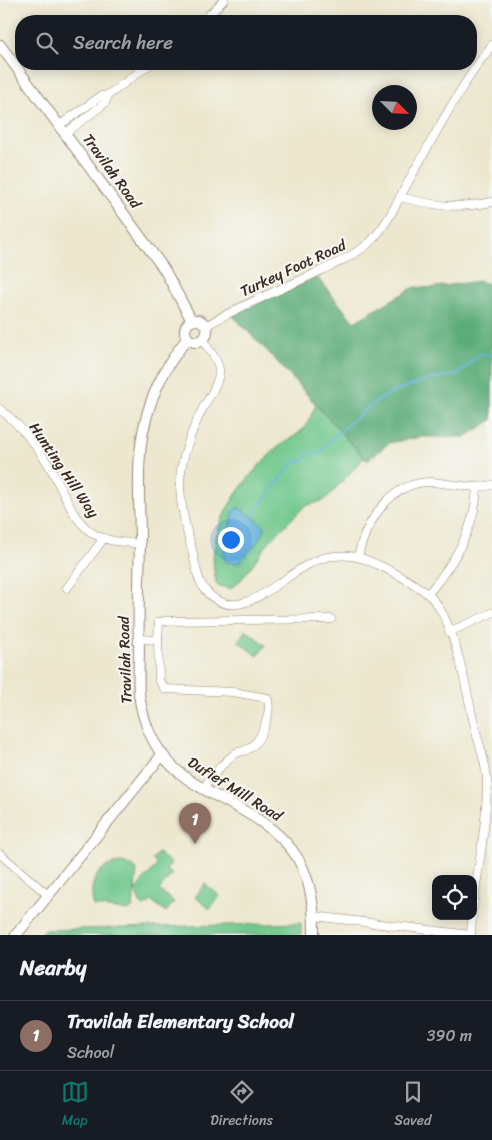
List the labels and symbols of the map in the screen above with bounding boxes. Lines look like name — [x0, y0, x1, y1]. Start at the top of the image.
north arrow — [372, 85, 417, 130]
street label: Travilah Road — [76, 128, 149, 215]
street label: Turkey Foot Road — [236, 232, 351, 304]
street label: Hunting Hill Way — [22, 417, 106, 524]
your location — [218, 527, 244, 553]
street label: Travilah Road — [110, 615, 140, 704]
street label: Dufief Mill Road — [182, 749, 289, 829]
pin: 1 — [179, 803, 211, 844]

